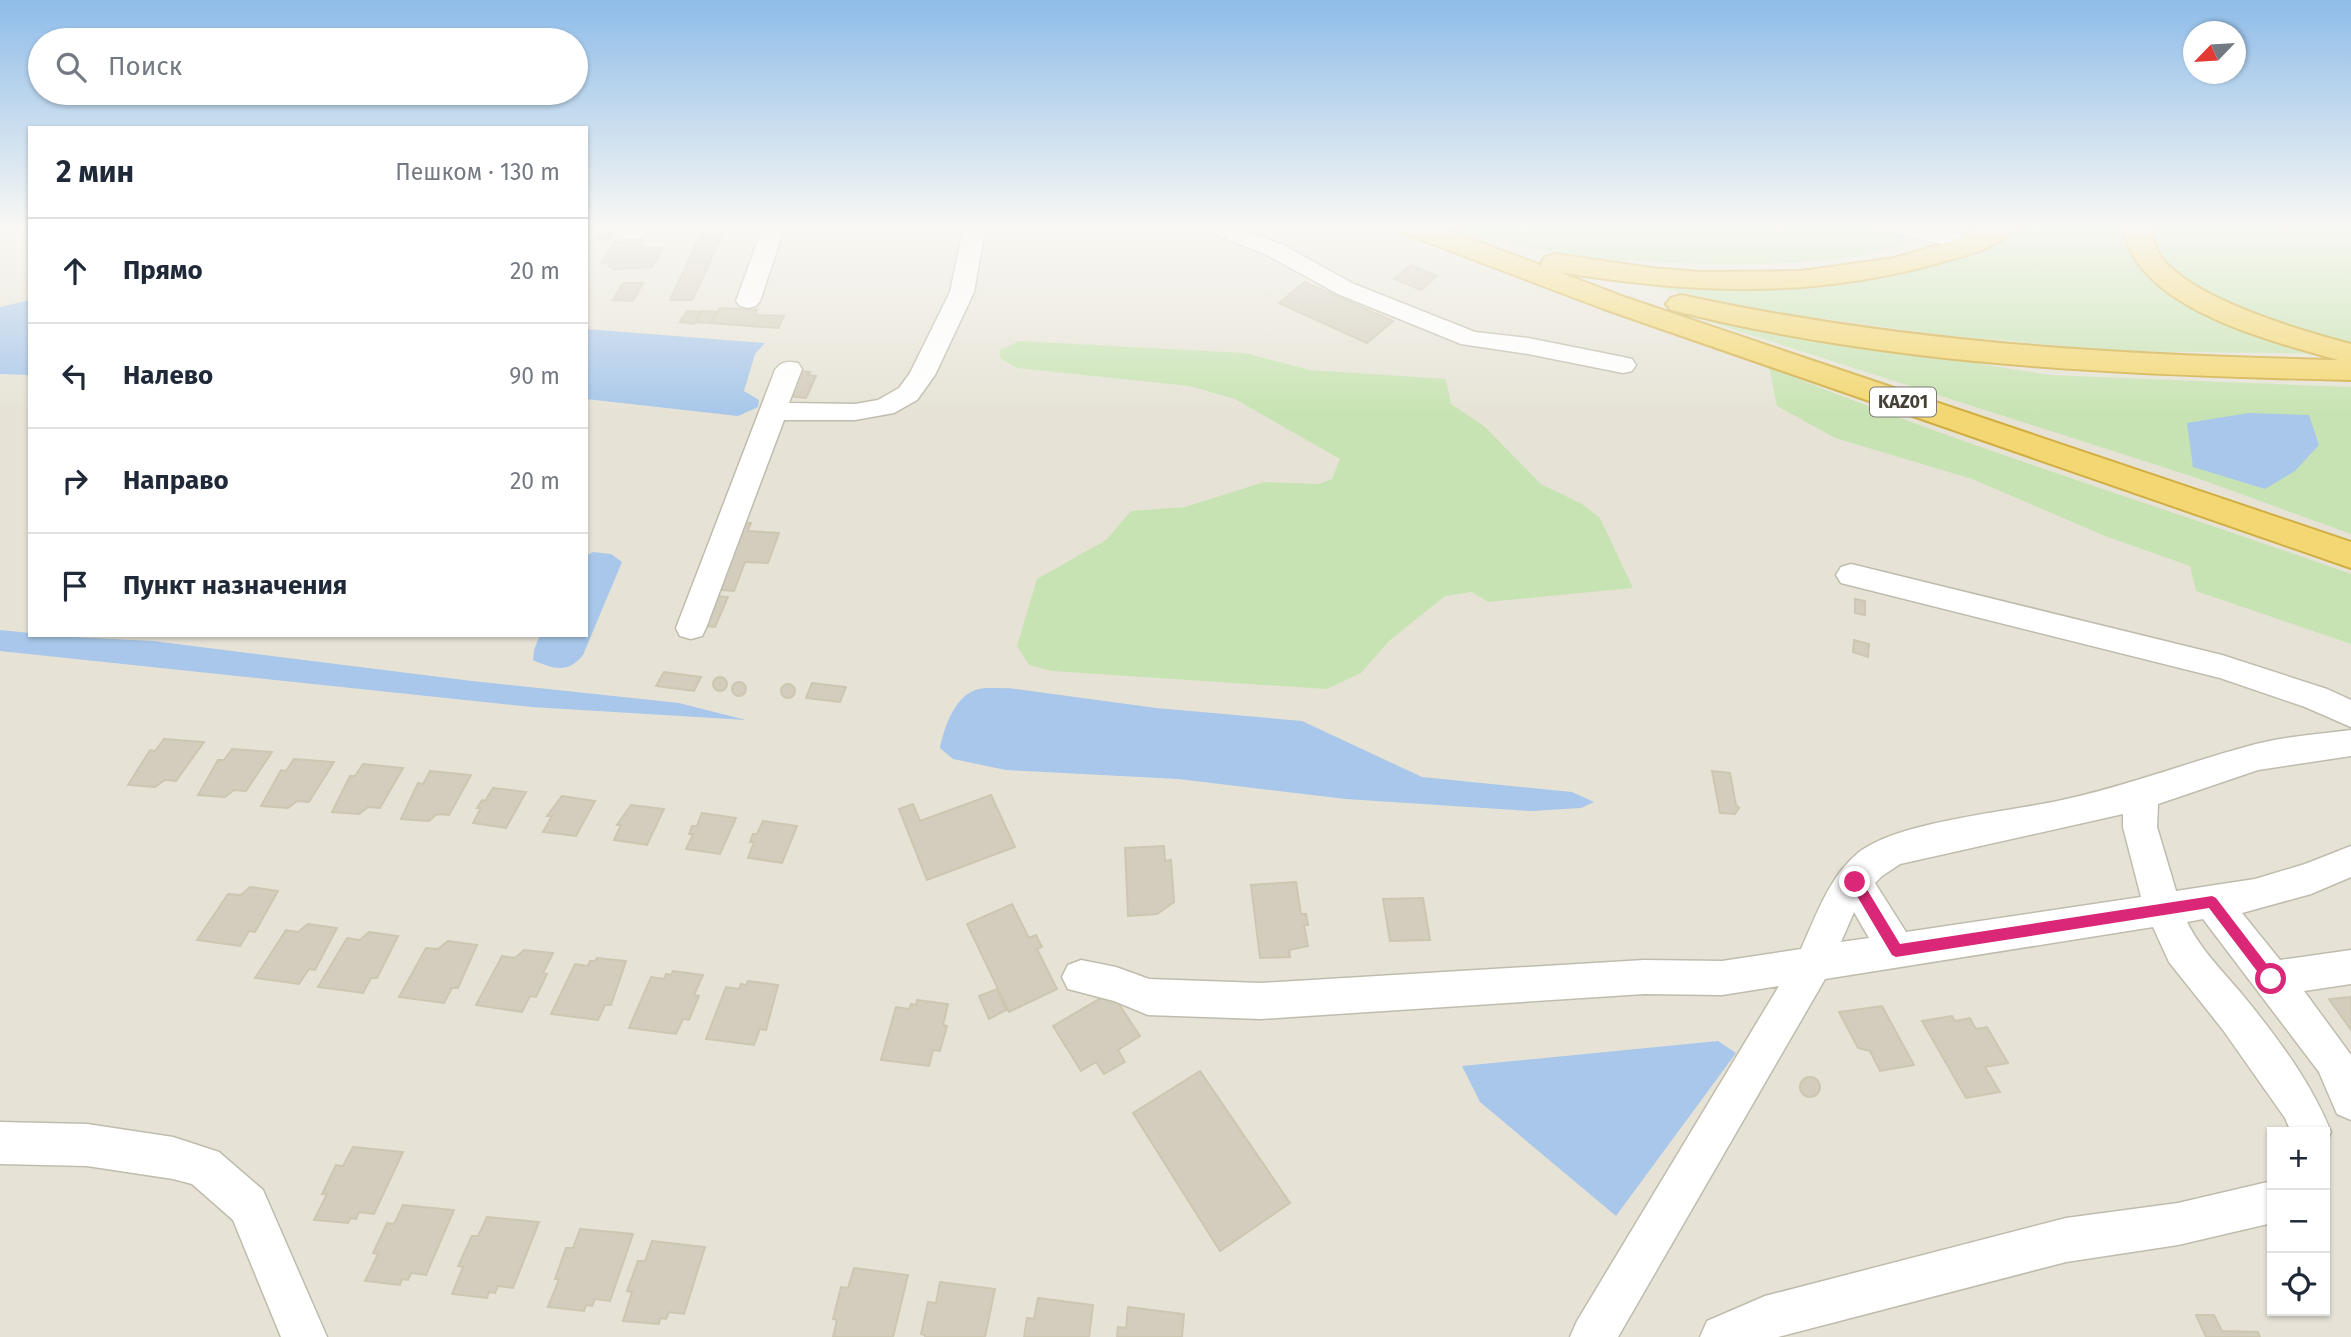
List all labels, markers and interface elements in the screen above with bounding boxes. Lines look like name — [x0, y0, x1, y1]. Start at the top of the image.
north arrow — [2183, 21, 2246, 84]
search box — [28, 28, 588, 105]
icon: search — [52, 48, 90, 86]
text: Поиск — [108, 51, 182, 82]
text: 2 мин — [56, 154, 134, 190]
text: Пешком · 130 m — [395, 158, 560, 186]
icon: ahead — [56, 252, 94, 290]
text: Прямо — [123, 255, 203, 286]
text: 20 m — [510, 257, 560, 285]
icon: left — [56, 357, 94, 395]
text: Налево — [123, 360, 213, 391]
text: 90 m — [509, 362, 560, 390]
road number: KАZ01 — [1870, 388, 1936, 416]
icon: right — [56, 462, 94, 500]
text: Направо — [123, 465, 229, 496]
text: 20 m — [510, 467, 560, 495]
icon: arrive — [56, 567, 94, 605]
text: Пункт назначения — [123, 570, 347, 601]
route end — [1839, 866, 1870, 897]
route start — [2255, 963, 2286, 994]
map controls — [2267, 1127, 2330, 1316]
button: + — [2267, 1127, 2330, 1190]
button: − — [2267, 1190, 2330, 1253]
button: locate — [2267, 1253, 2330, 1316]

